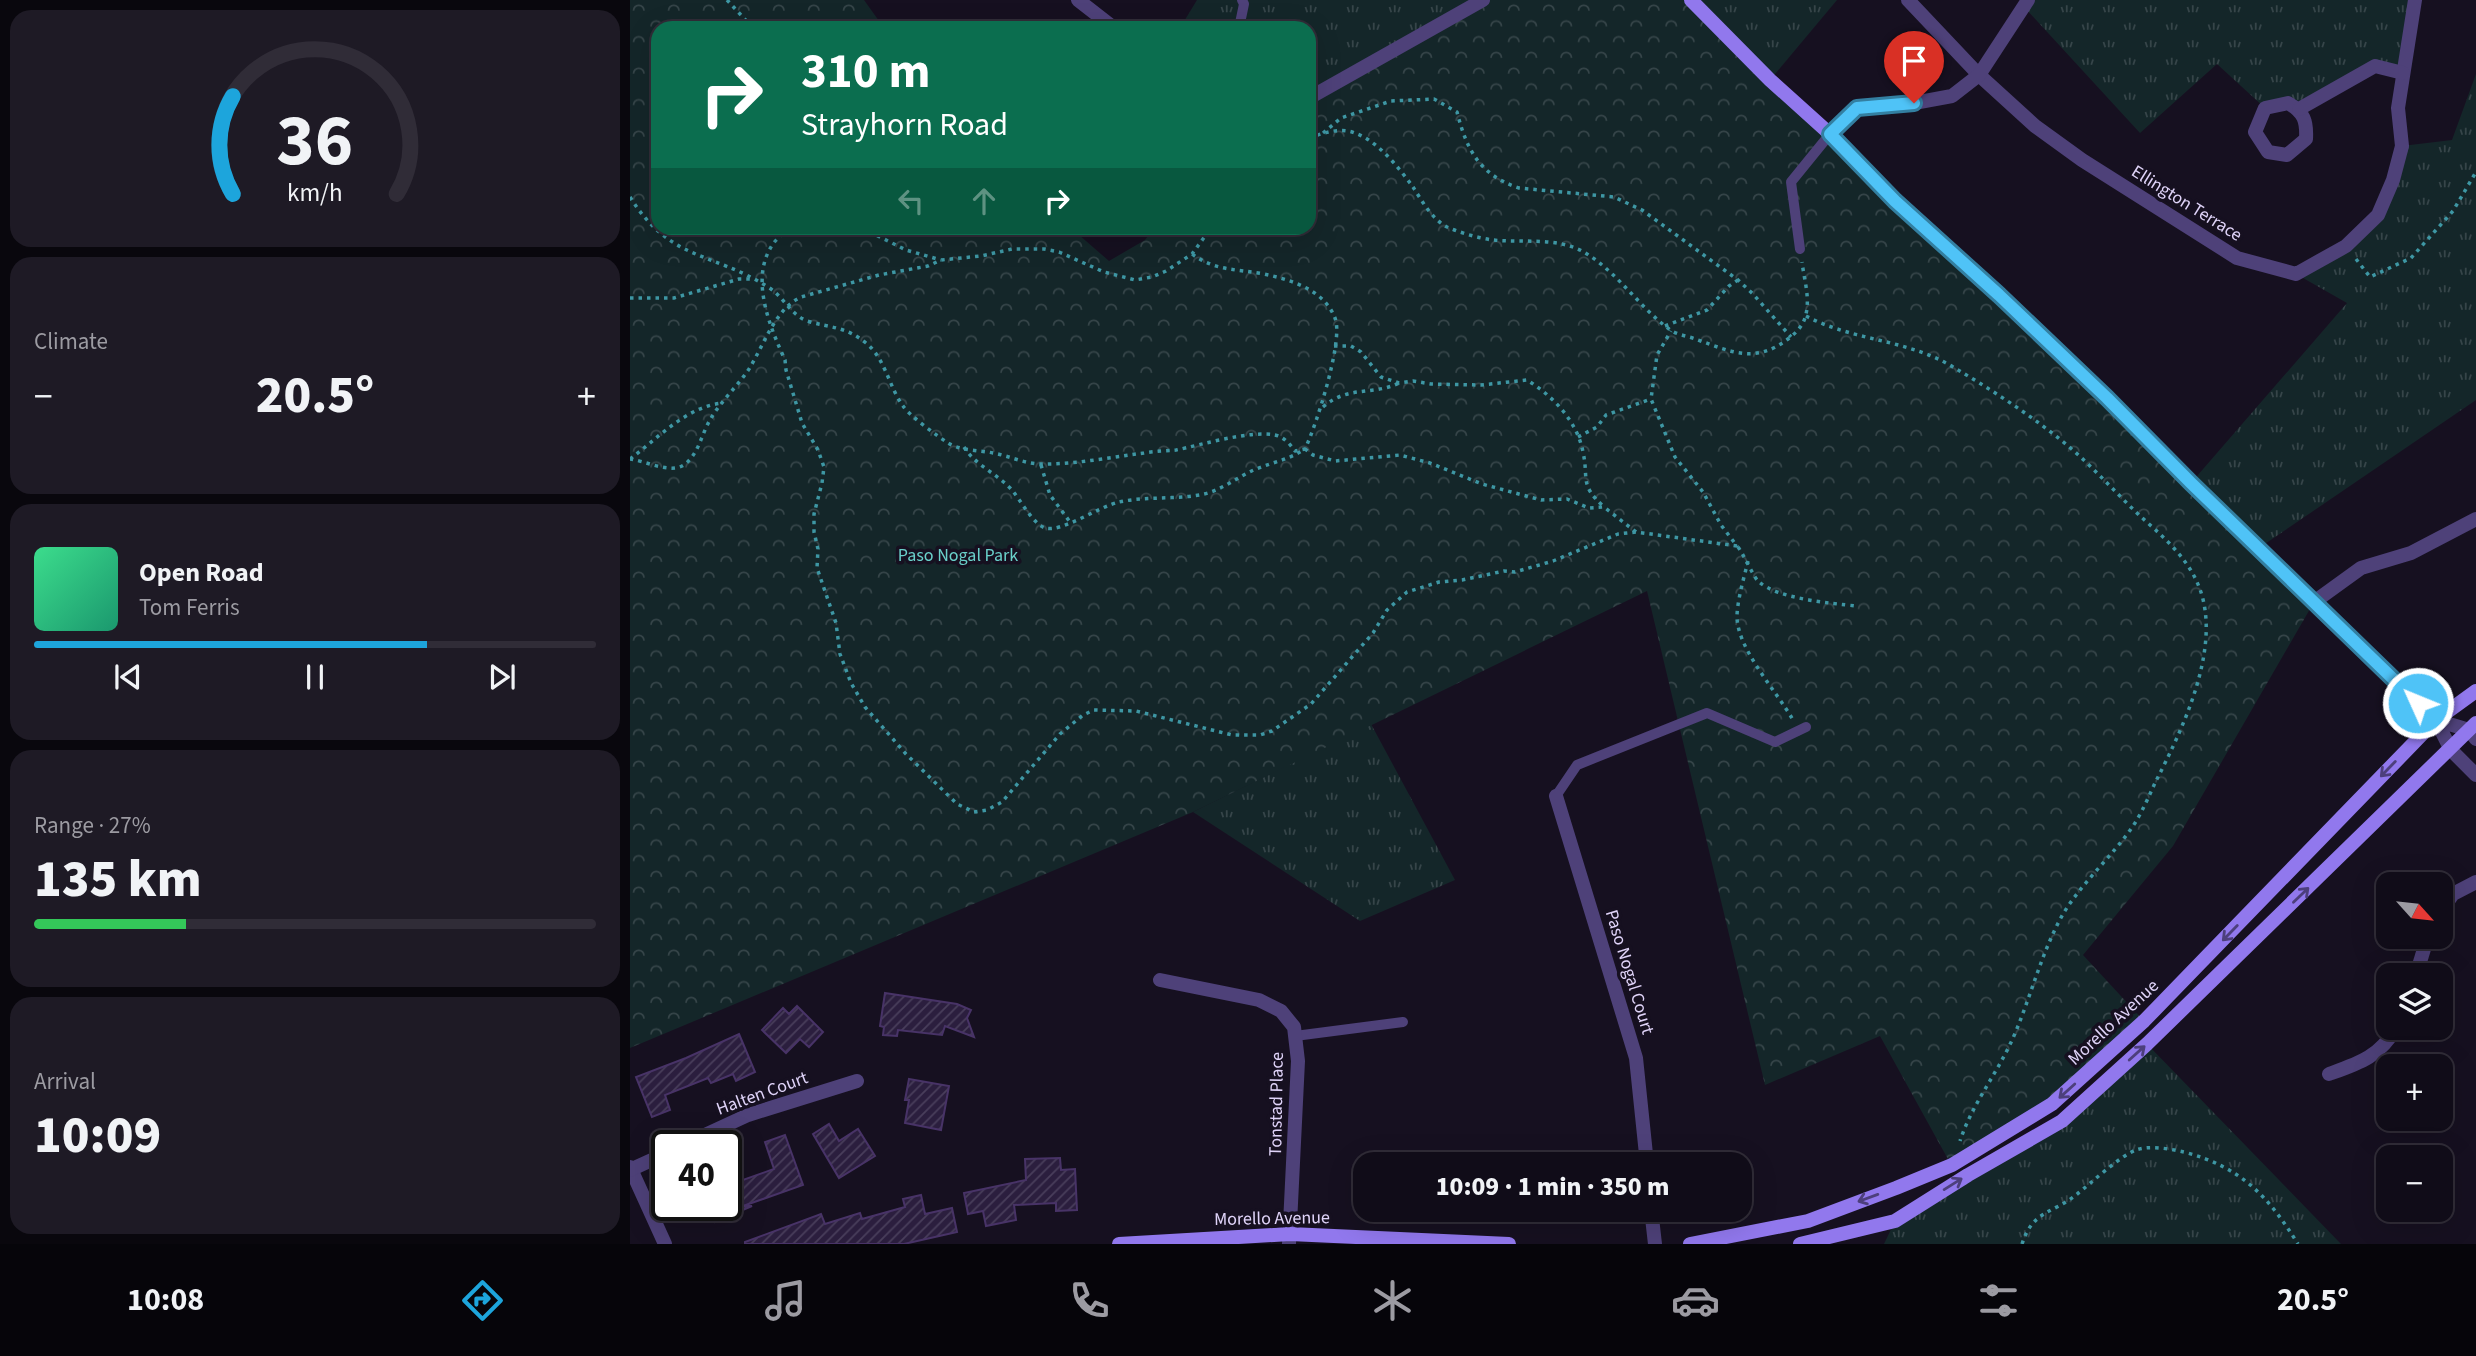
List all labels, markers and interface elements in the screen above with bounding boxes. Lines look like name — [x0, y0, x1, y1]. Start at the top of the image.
pin — [1884, 31, 1944, 103]
text: 310 m — [801, 37, 930, 107]
icon: arrive — [1895, 42, 1933, 80]
icon: right — [686, 49, 777, 140]
text: 36 — [277, 90, 353, 194]
text: Strayhorn Road — [801, 102, 1008, 148]
street label: Ellington Terrace — [2127, 159, 2247, 248]
text: km/h — [287, 175, 343, 211]
icon: left — [892, 182, 930, 220]
icon: ahead — [965, 182, 1003, 220]
icon: right — [1038, 182, 1076, 220]
text: Climate — [34, 325, 108, 358]
text: 20.5° — [256, 359, 374, 433]
text: − — [34, 370, 53, 424]
text: + — [577, 370, 596, 424]
park label: Paso Nogal Park — [898, 543, 1018, 568]
text: Open Road — [139, 554, 264, 591]
text: Tom Ferris — [139, 591, 240, 624]
icon: previous — [109, 658, 147, 696]
icon: pause — [296, 658, 334, 696]
icon: next — [483, 658, 521, 696]
position arrow — [2381, 666, 2455, 740]
one-way arrow — [2380, 761, 2397, 778]
text: Range · 27% — [34, 809, 151, 842]
text: 135 km — [34, 843, 202, 917]
north arrow — [2376, 872, 2454, 948]
map controls — [2376, 872, 2453, 1222]
one-way arrow — [2292, 887, 2309, 904]
street label: Paso Nogal Court — [1599, 907, 1660, 1037]
one-way arrow — [2221, 924, 2238, 941]
button: layers — [2376, 963, 2453, 1040]
street label: Morello Avenue — [2062, 974, 2164, 1071]
one-way arrow — [2128, 1045, 2146, 1061]
street label: Tonstad Place — [1263, 1052, 1290, 1156]
button: + — [2376, 1054, 2453, 1131]
text: Arrival — [34, 1065, 96, 1098]
street label: Halten Court — [713, 1065, 811, 1122]
one-way arrow — [2058, 1083, 2076, 1099]
text: 10:09 — [34, 1099, 161, 1173]
speed limit sign: 40 — [651, 1130, 742, 1221]
button: − — [2376, 1145, 2453, 1222]
text: 10:09 · 1 min · 350 m — [1436, 1168, 1669, 1205]
one-way arrow — [1942, 1177, 1962, 1191]
one-way arrow — [1857, 1193, 1879, 1206]
street label: Morello Avenue — [1214, 1205, 1330, 1232]
icon: directions — [458, 1276, 507, 1325]
icon: music — [761, 1276, 810, 1325]
icon: phone — [1065, 1276, 1114, 1325]
icon: climate — [1368, 1276, 1417, 1325]
icon: car — [1671, 1276, 1720, 1325]
icon: filters — [1974, 1276, 2023, 1325]
text: 10:08 — [127, 1277, 204, 1323]
text: 20.5° — [2277, 1277, 2349, 1323]

